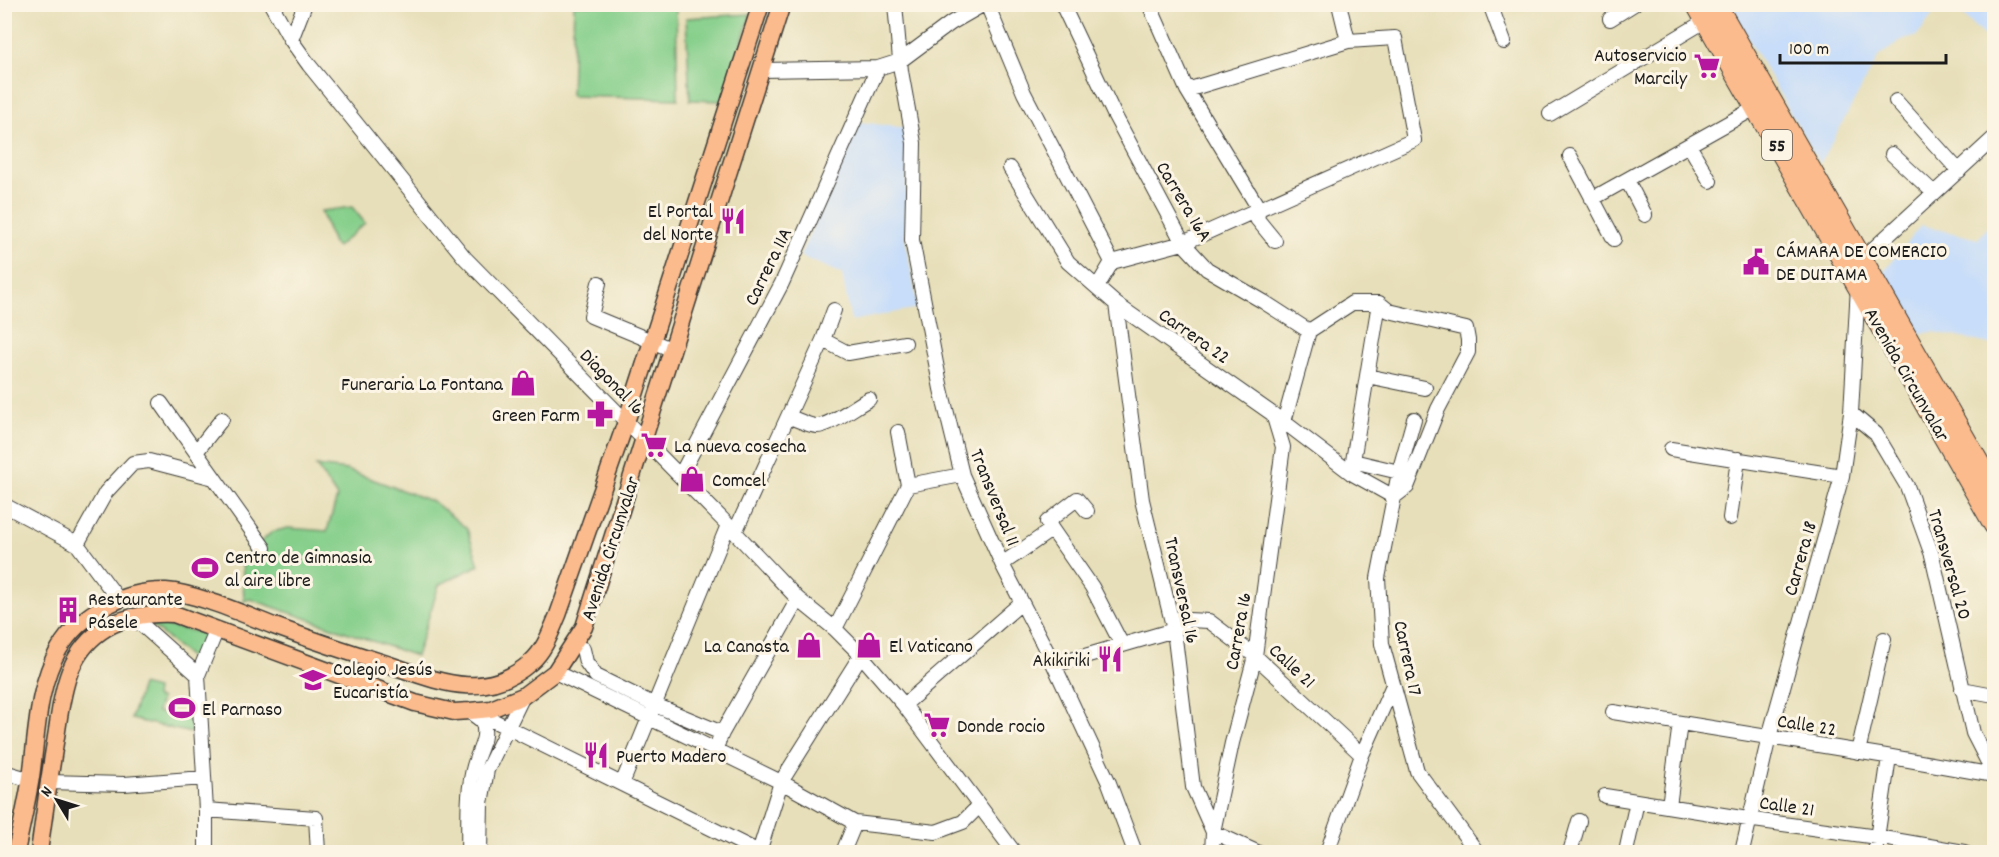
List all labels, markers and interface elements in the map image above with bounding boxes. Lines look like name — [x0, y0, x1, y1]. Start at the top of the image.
scale bar — [1780, 27, 1946, 65]
text: 100 m — [1789, 38, 1829, 63]
place label: Autoservicio Marcily — [1594, 43, 1688, 94]
supermarket icon: Autoservicio Marcily — [1692, 51, 1722, 81]
road number: 55 — [1762, 130, 1792, 160]
street label: Carrera 16A — [1147, 157, 1217, 248]
place label: El Portal del Norte — [643, 199, 713, 250]
restaurant icon: El Portal del Norte — [718, 206, 748, 236]
street label: Carrera 11A — [739, 223, 801, 311]
place label: CÁMARA DE COMERCIO DE DUITAMA — [1776, 239, 1948, 290]
public building icon: CÁMARA DE COMERCIO DE DUITAMA — [1741, 247, 1771, 277]
street label: Carrera 22 — [1152, 303, 1235, 372]
street label: Avenida Circunvalar — [1856, 303, 1955, 448]
street label: Diagonal 16 — [572, 343, 650, 423]
shop icon: Funeraria La Fontana — [508, 368, 538, 398]
place label: Funeraria La Fontana — [341, 372, 504, 400]
pharmacy icon: Green Farm — [585, 399, 615, 429]
place label: Green Farm — [492, 403, 580, 431]
supermarket icon: La nueva cosecha — [639, 430, 669, 460]
place label: La nueva cosecha — [674, 434, 806, 462]
street label: Transversal 11 — [961, 445, 1025, 551]
shop icon: Comcel — [677, 464, 707, 494]
place label: Comcel — [712, 468, 766, 496]
street label: Avenida Circunvalar — [575, 473, 649, 625]
street label: Transversal 20 — [1919, 506, 1977, 623]
street label: Carrera 18 — [1778, 518, 1826, 600]
street label: Transversal 16 — [1155, 535, 1205, 647]
place label: Centro de Gimnasia al aire libre — [225, 545, 372, 596]
sports icon: Centro de Gimnasia al aire libre — [190, 553, 220, 583]
place label: Restaurante Pásele — [88, 587, 183, 638]
street label: Carrera 16 — [1219, 590, 1261, 673]
building icon: Restaurante Pásele — [53, 595, 83, 625]
street label: Carrera 17 — [1384, 618, 1428, 699]
shop icon: La Canasta — [794, 630, 824, 660]
shop icon: El Vaticano — [854, 630, 884, 660]
place label: La Canasta — [704, 634, 790, 662]
place label: El Vaticano — [889, 634, 973, 662]
street label: Calle 21 — [1261, 638, 1321, 696]
restaurant icon: Akikiriki — [1095, 644, 1125, 674]
place label: Akikiriki — [1032, 648, 1090, 676]
place label: Colegio Jesús Eucaristía — [333, 657, 433, 708]
school or university icon: Colegio Jesús Eucaristía — [298, 665, 328, 695]
sports icon: El Parnaso — [167, 693, 197, 723]
place label: El Parnaso — [202, 697, 282, 725]
street label: Calle 22 — [1775, 708, 1838, 745]
supermarket icon: Donde rocio — [922, 710, 952, 740]
place label: Donde rocio — [957, 714, 1045, 742]
restaurant icon: Puerto Madero — [581, 740, 611, 770]
place label: Puerto Madero — [616, 744, 726, 772]
north arrow — [27, 770, 87, 830]
text: N — [36, 782, 59, 802]
street label: Calle 21 — [1757, 790, 1816, 826]

